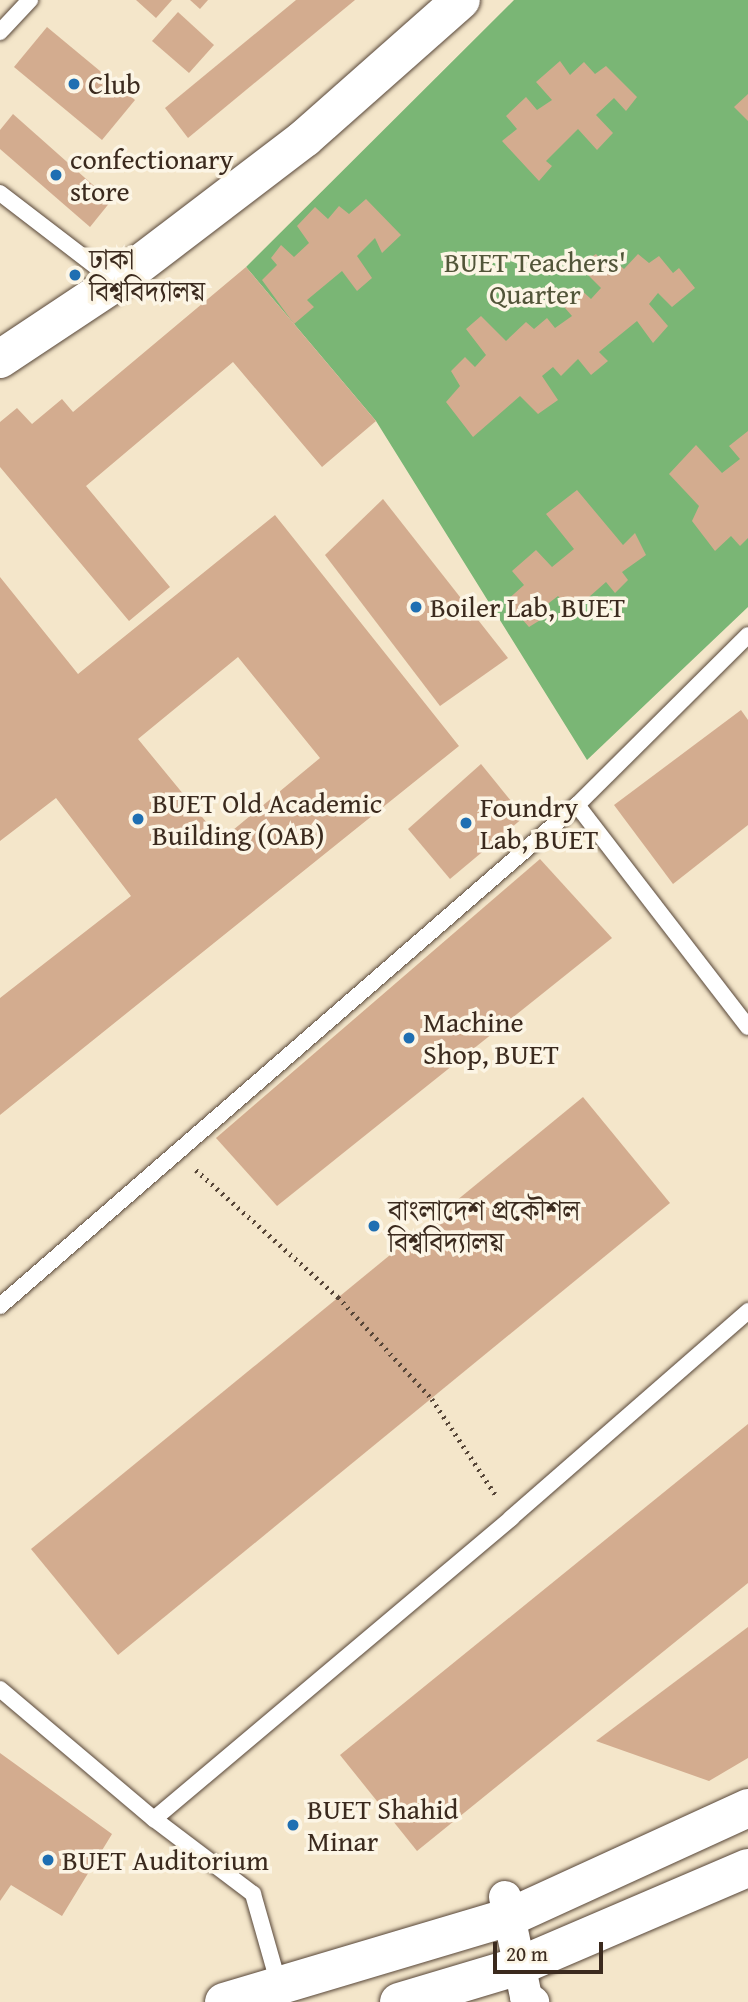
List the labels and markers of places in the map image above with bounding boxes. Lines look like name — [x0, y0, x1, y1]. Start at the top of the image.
place label: Club — [88, 67, 141, 101]
marker: Club — [66, 76, 82, 92]
place label: confectionary store — [70, 142, 233, 208]
marker: confectionary store — [48, 167, 64, 183]
place label: ঢাকা বিশ্ববিদ্যালয় — [89, 242, 205, 308]
marker: ঢাকা বিশ্ববিদ্যালয় — [67, 267, 83, 283]
place label: Boiler Lab, BUET — [430, 590, 625, 624]
marker: Boiler Lab, BUET — [408, 599, 424, 615]
place label: BUET Old Academic Building (OAB) — [152, 786, 382, 852]
place label: Foundry Lab, BUET — [480, 790, 599, 856]
marker: BUET Old Academic Building (OAB) — [130, 811, 146, 827]
marker: Foundry Lab, BUET — [458, 815, 474, 831]
place label: Machine Shop, BUET — [423, 1005, 559, 1071]
marker: Machine Shop, BUET — [401, 1030, 417, 1046]
place label: বাংলাদেশ প্রকৌশল বিশ্ববিদ্যালয় — [388, 1193, 580, 1259]
marker: বাংলাদেশ প্রকৌশল বিশ্ববিদ্যালয় — [366, 1218, 382, 1234]
place label: BUET Shahid Minar — [307, 1792, 458, 1858]
marker: BUET Shahid Minar — [285, 1817, 301, 1833]
place label: BUET Auditorium — [62, 1843, 269, 1877]
marker: BUET Auditorium — [40, 1852, 56, 1868]

